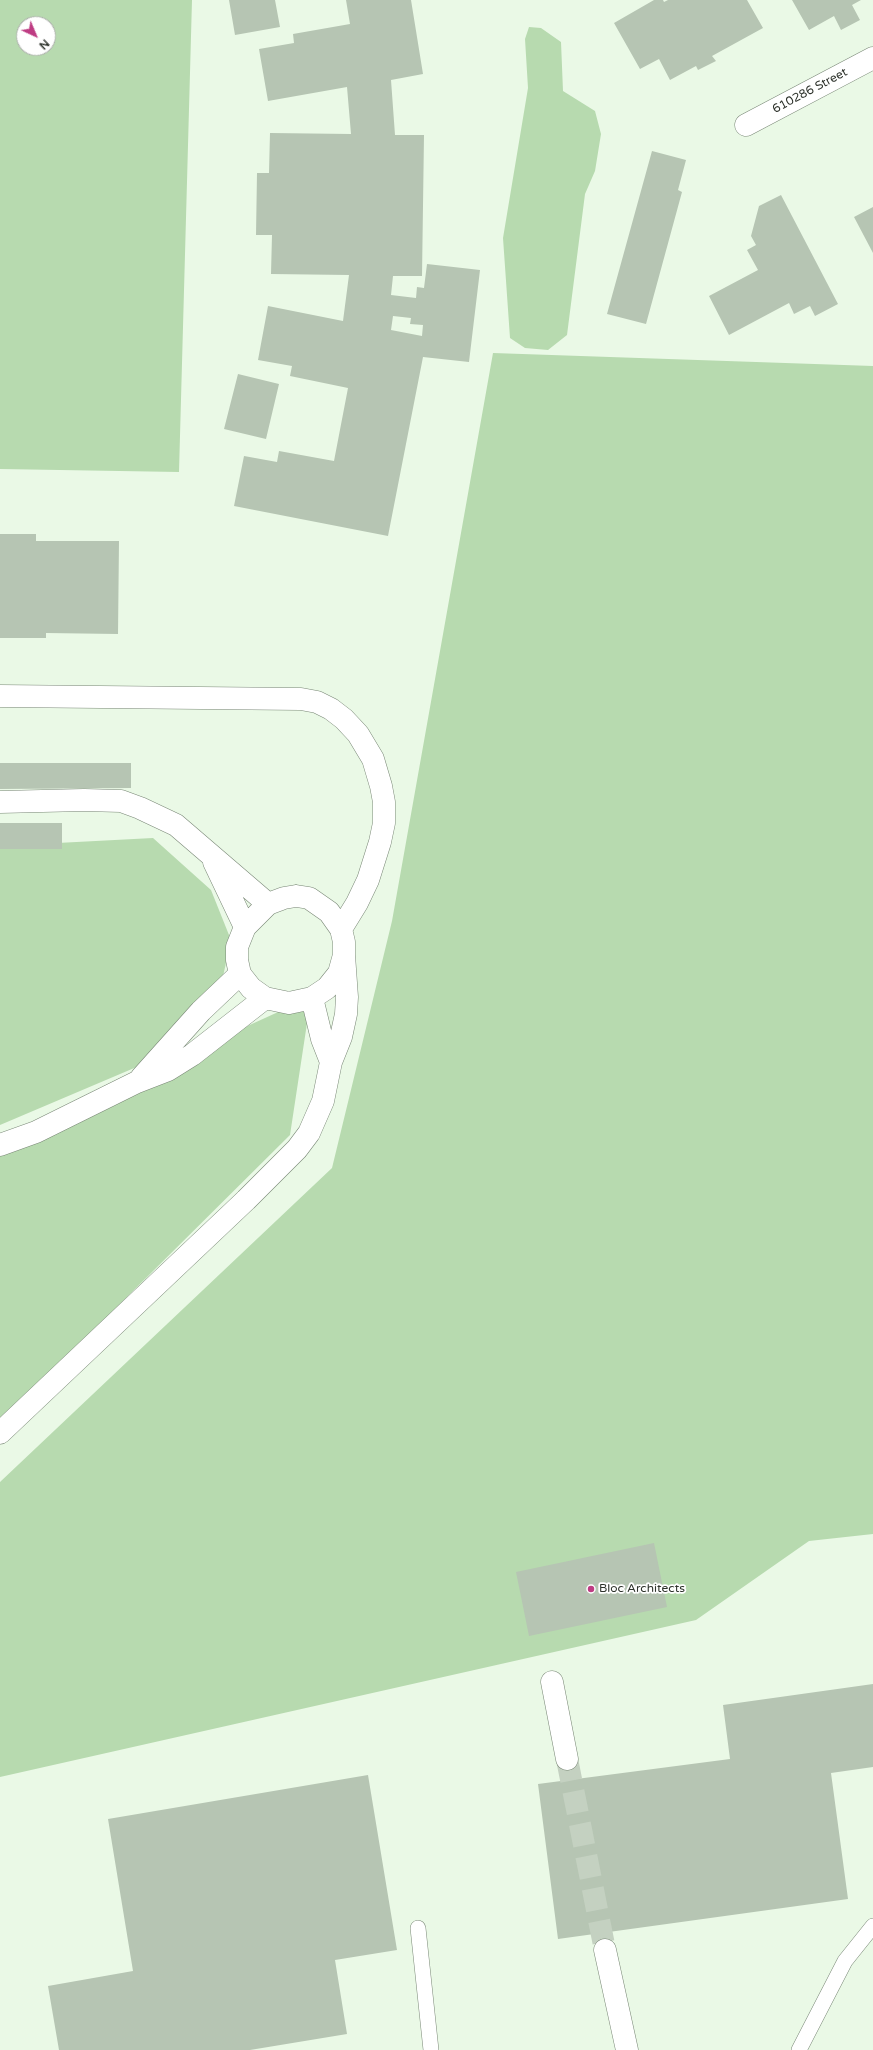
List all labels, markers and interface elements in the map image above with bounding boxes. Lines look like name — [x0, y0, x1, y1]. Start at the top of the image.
north arrow — [16, 16, 56, 56]
text: N — [36, 37, 52, 52]
street label: 610286 Street — [770, 65, 850, 117]
place label: Bloc Architects — [599, 1582, 685, 1596]
marker: Bloc Architects — [586, 1584, 596, 1594]

